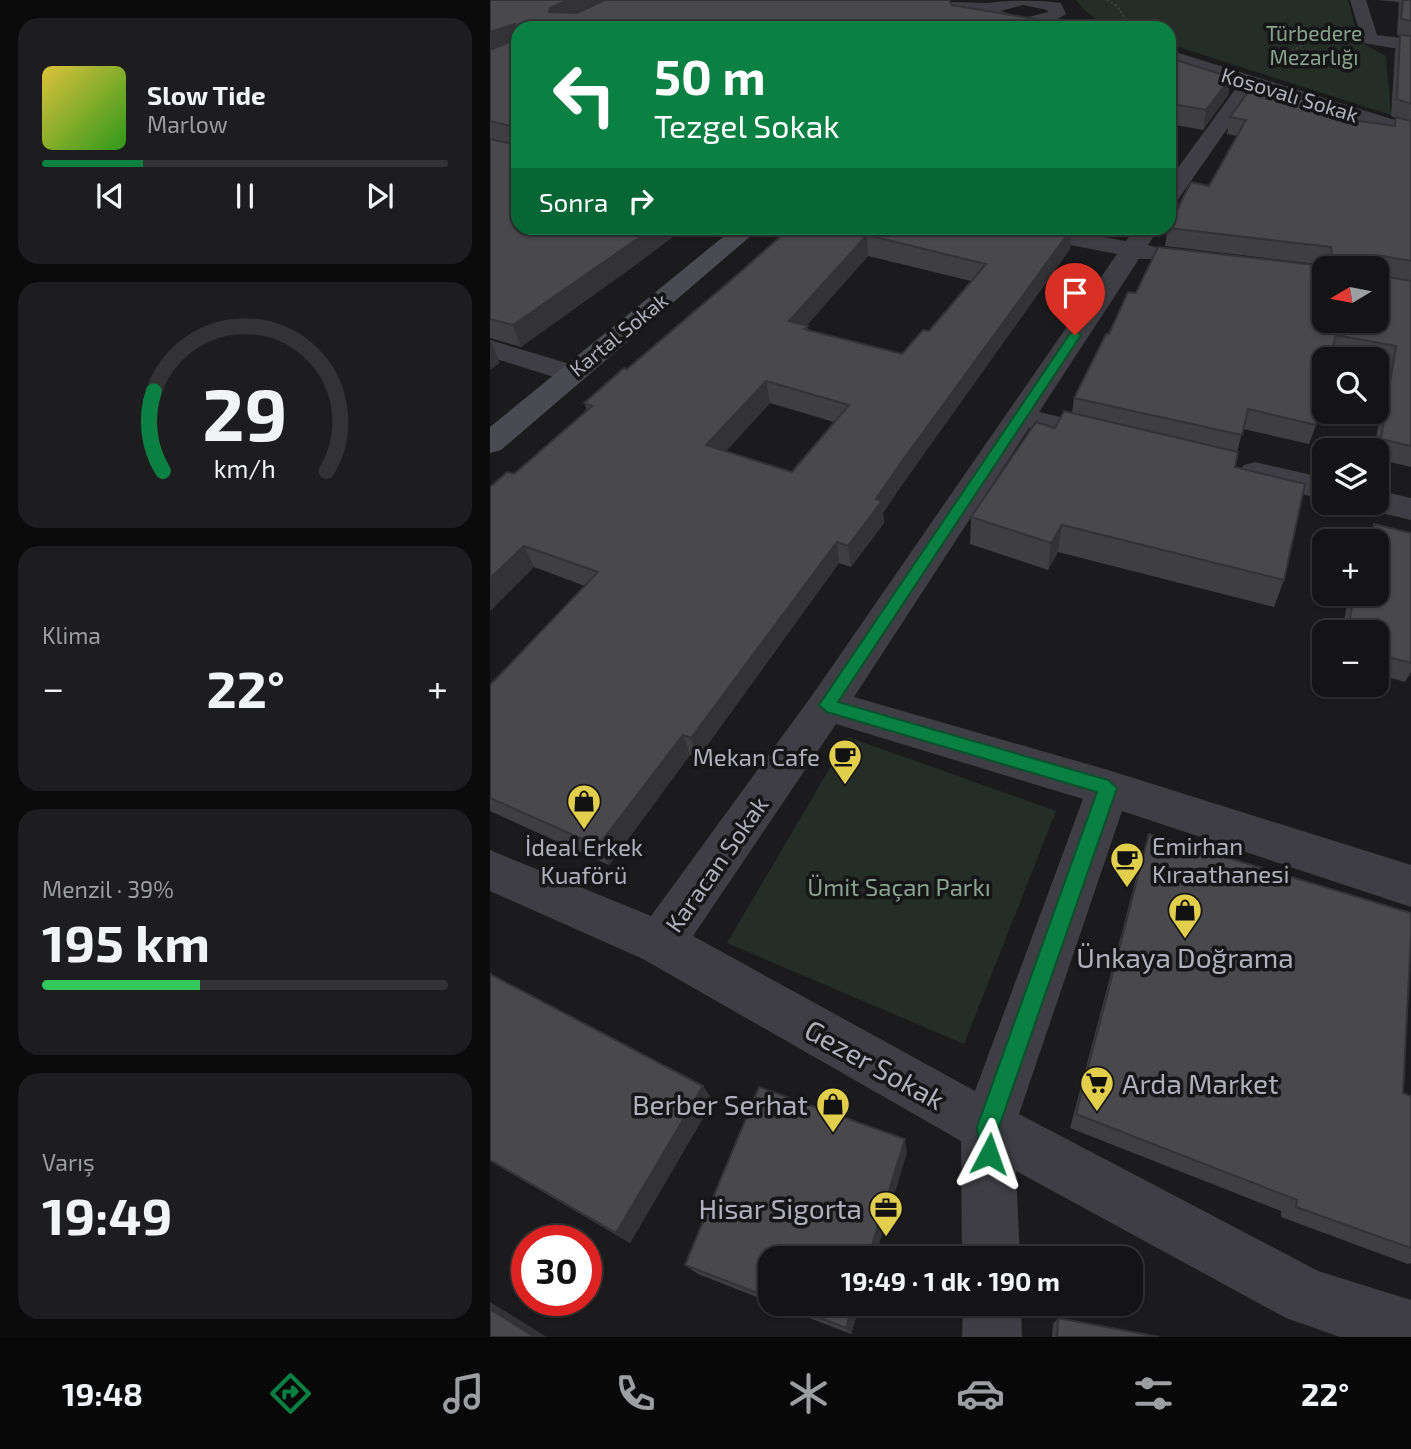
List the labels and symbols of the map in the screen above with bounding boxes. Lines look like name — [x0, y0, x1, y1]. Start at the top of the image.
park label: Türbedere Mezarlığı — [1266, 20, 1362, 69]
street label: Kosovalı Sokak — [1219, 61, 1362, 127]
north arrow — [1312, 256, 1390, 332]
pin — [1045, 263, 1105, 335]
street label: Kartal Sokak — [564, 287, 672, 381]
cafe icon: Mekan Cafe — [826, 737, 864, 786]
place label: Mekan Cafe — [693, 742, 820, 771]
shop icon: İdeal Erkek Kuaförü — [565, 782, 603, 831]
street label: Karacan Sokak — [659, 791, 773, 937]
place label: Emirhan Kıraathanesi — [1152, 831, 1289, 888]
place label: İdeal Erkek Kuaförü — [525, 832, 643, 889]
cafe icon: Emirhan Kıraathanesi — [1108, 840, 1146, 889]
park label: Ümit Saçan Parkı — [807, 872, 991, 902]
shop icon: Ünkaya Doğrama — [1166, 891, 1204, 940]
place label: Ünkaya Doğrama — [1076, 940, 1294, 974]
street label: Gezer Sokak — [799, 1012, 951, 1116]
supermarket icon: Arda Market — [1078, 1064, 1116, 1113]
place label: Arda Market — [1122, 1066, 1279, 1100]
shop icon: Berber Serhat — [814, 1085, 852, 1134]
place label: Berber Serhat — [632, 1087, 808, 1121]
position arrow — [952, 1117, 1026, 1191]
office icon: Hisar Sigorta — [867, 1189, 905, 1238]
place label: Hisar Sigorta — [698, 1191, 862, 1225]
speed limit sign: 30 — [511, 1225, 602, 1316]

